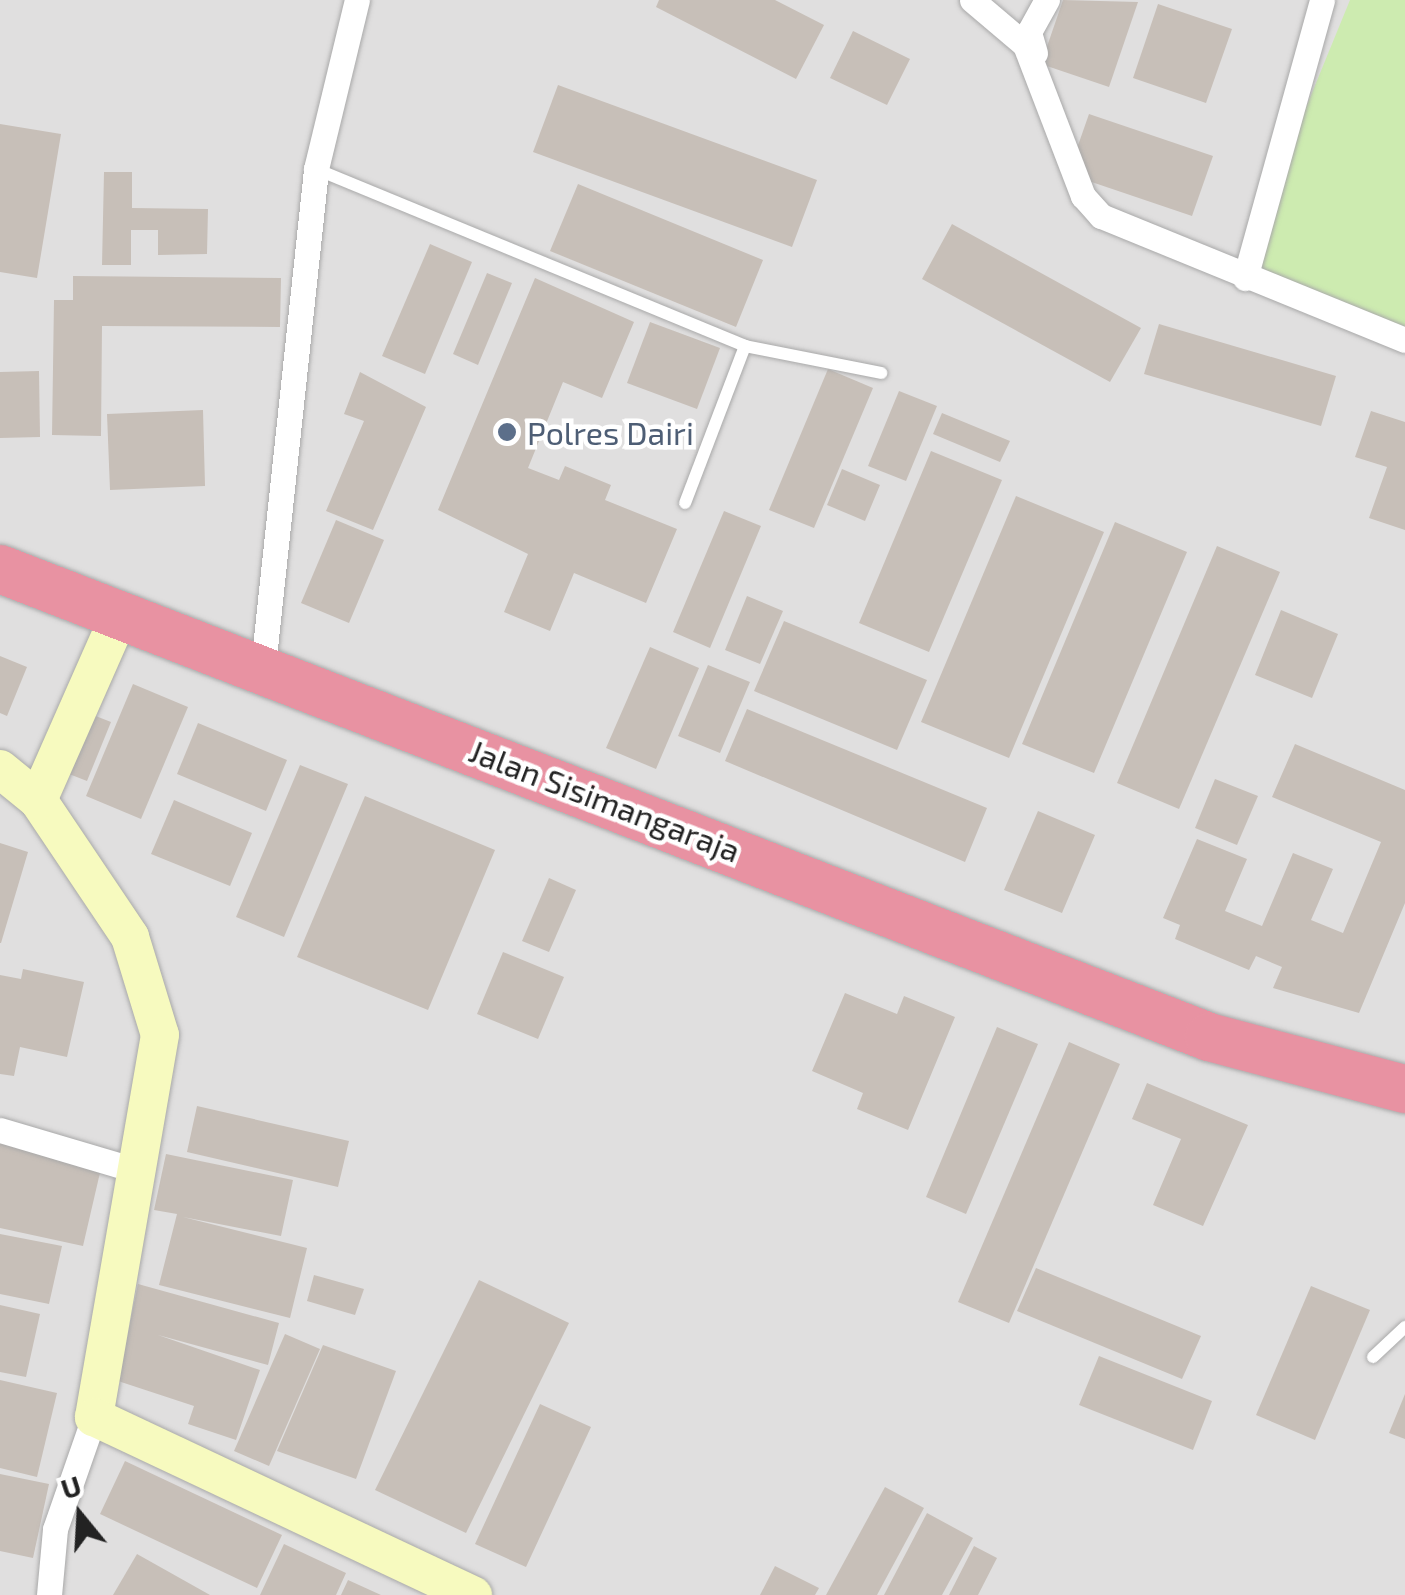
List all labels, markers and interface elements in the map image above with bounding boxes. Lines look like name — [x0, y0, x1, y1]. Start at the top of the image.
place label: Polres Dairi — [527, 413, 694, 451]
marker: Polres Dairi — [496, 421, 518, 443]
street label: Jalan Sisimangaraja — [464, 731, 746, 869]
north arrow — [30, 1465, 130, 1565]
text: U — [56, 1467, 85, 1506]

